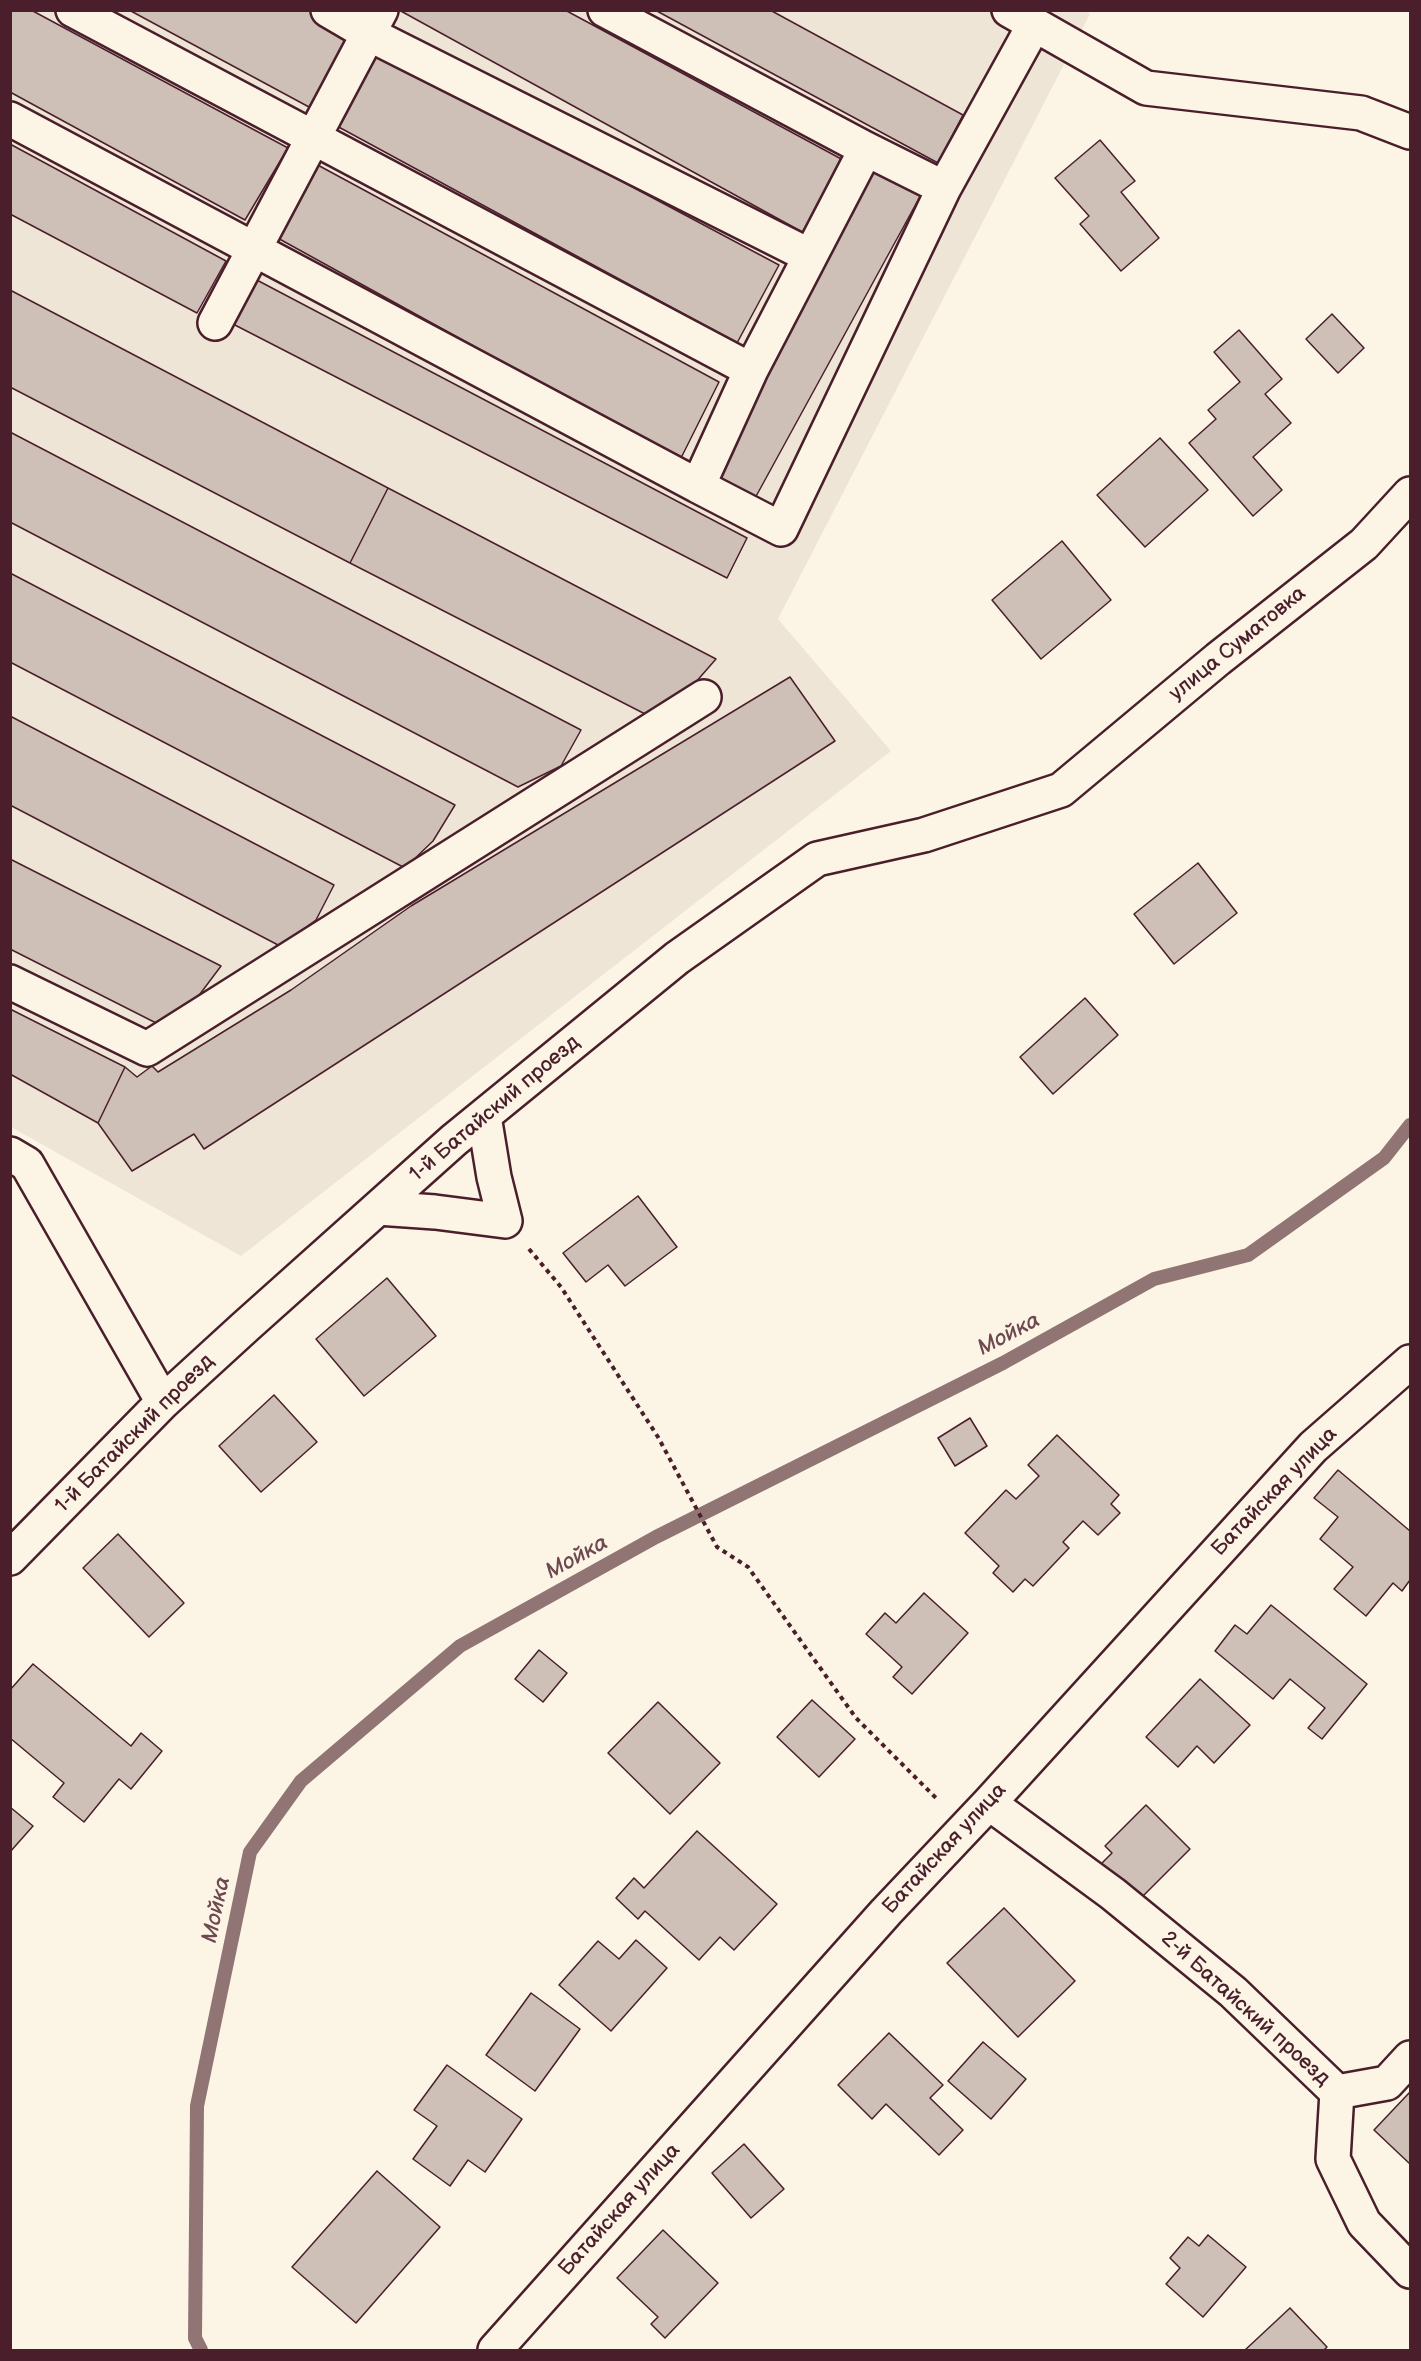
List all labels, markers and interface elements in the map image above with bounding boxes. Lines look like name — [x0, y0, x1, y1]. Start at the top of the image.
street label: улица Суматовка — [1165, 581, 1311, 707]
street label: 1-й Батайский проезд — [405, 1030, 585, 1188]
water label: Мойка — [973, 1308, 1045, 1362]
street label: 1-й Батайский проезд — [50, 1349, 220, 1519]
street label: Батайская улица — [1207, 1422, 1343, 1562]
water label: Мойка — [541, 1530, 613, 1586]
street label: Батайская улица — [878, 1778, 1012, 1920]
water label: Мойка — [197, 1874, 237, 1946]
street label: 2-й Батайский проезд — [1155, 1926, 1335, 2092]
street label: Батайская улица — [554, 2139, 686, 2281]

